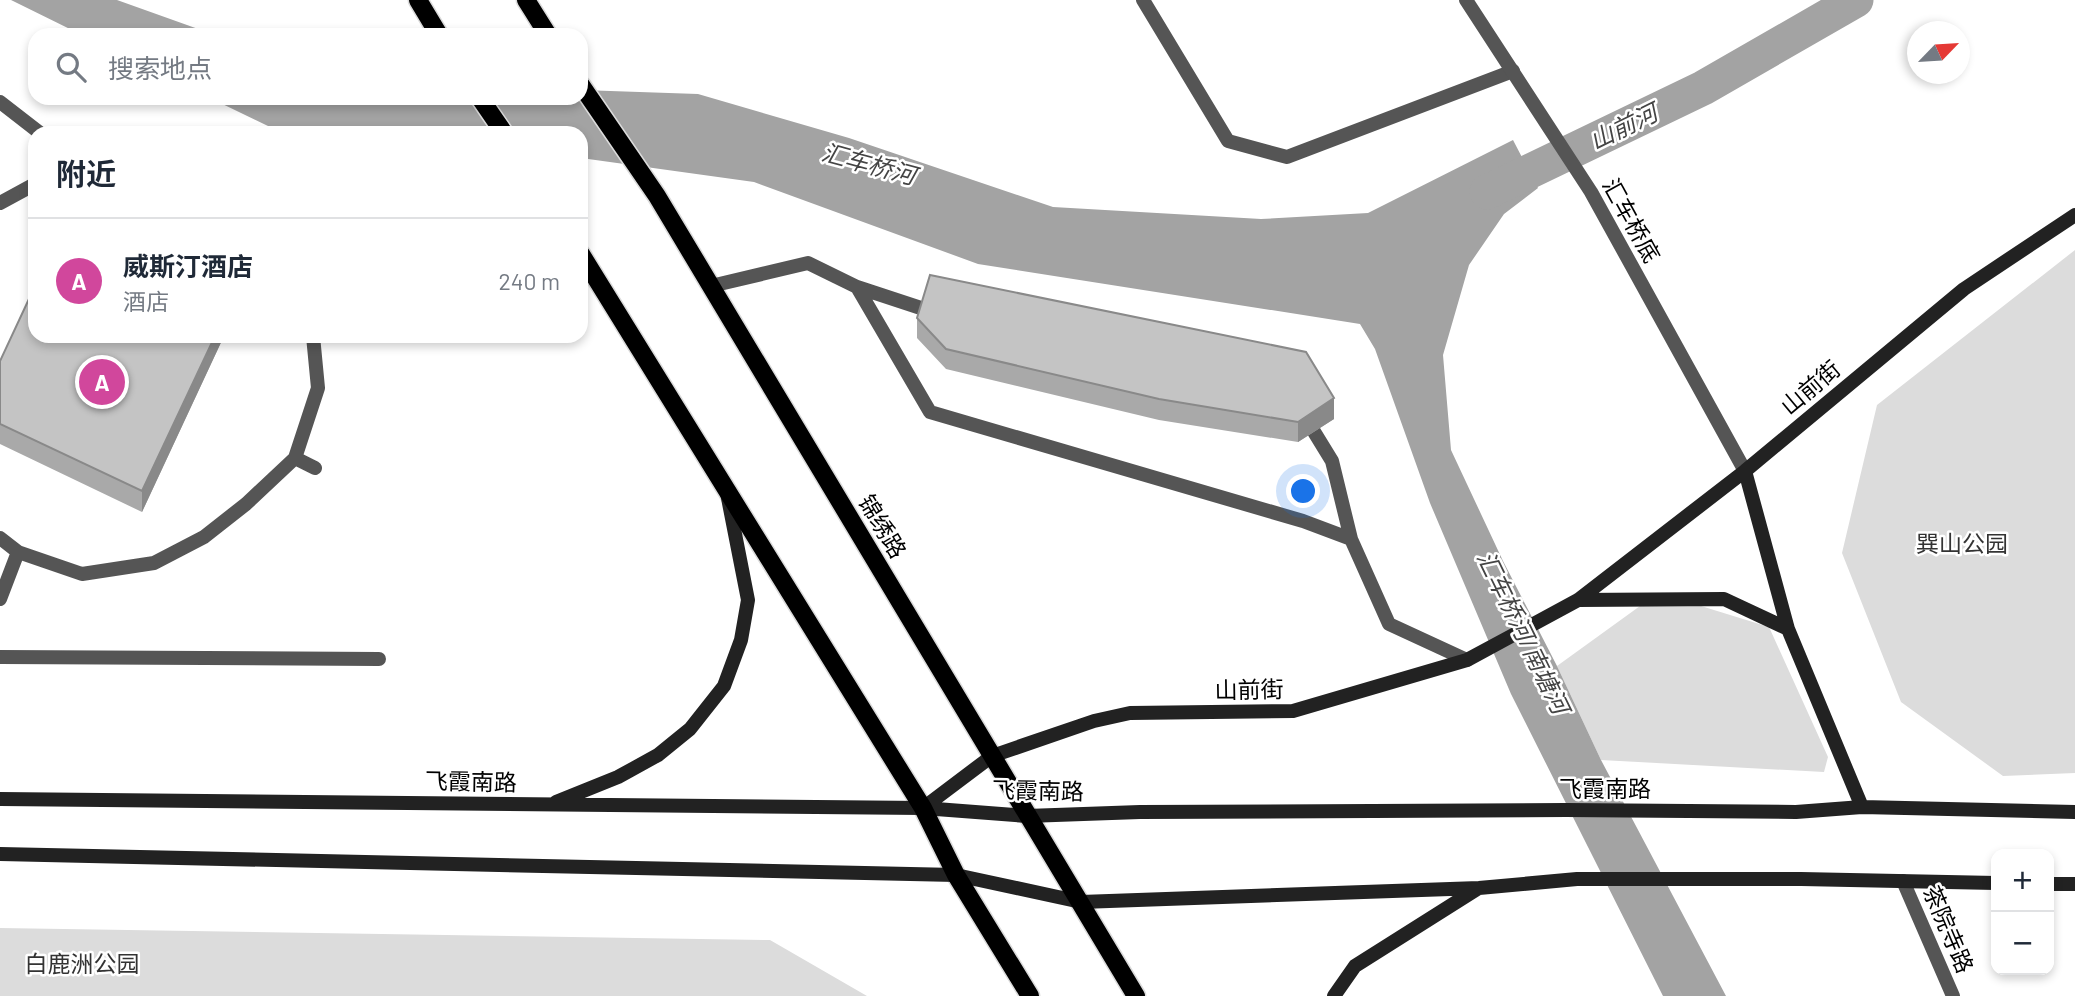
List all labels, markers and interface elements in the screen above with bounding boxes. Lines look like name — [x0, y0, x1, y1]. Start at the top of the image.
north arrow — [1907, 21, 1970, 84]
search box — [28, 28, 588, 105]
icon: search — [52, 48, 90, 86]
text: 搜索地点 — [108, 52, 212, 83]
water label: 山前河 — [1584, 95, 1665, 155]
water label: 汇车桥河 — [819, 137, 923, 190]
text: 附近 — [56, 155, 116, 191]
street label: 汇车桥底 — [1597, 173, 1667, 267]
text: 威斯汀酒店 — [123, 250, 253, 281]
text: A — [71, 267, 87, 295]
text: 240 m — [498, 267, 560, 295]
text: 酒店 — [123, 287, 169, 315]
street label: 山前街 — [1775, 354, 1845, 420]
pin: A — [79, 356, 125, 408]
your location — [1286, 474, 1320, 508]
street label: 锦绣路 — [853, 489, 913, 563]
park label: 巽山公园 — [1916, 529, 2008, 557]
water label: 汇车桥河/南塘河 — [1472, 546, 1578, 722]
street label: 山前街 — [1214, 674, 1284, 704]
street label: 飞霞南路 — [425, 766, 517, 796]
street label: 飞霞南路 — [1559, 774, 1651, 802]
street label: 飞霞南路 — [992, 775, 1084, 805]
map controls — [1991, 849, 2054, 975]
button: + — [1991, 849, 2054, 912]
street label: 茶院寺路 — [1918, 881, 1980, 977]
button: − — [1991, 912, 2054, 975]
park label: 白鹿洲公园 — [25, 949, 140, 977]

